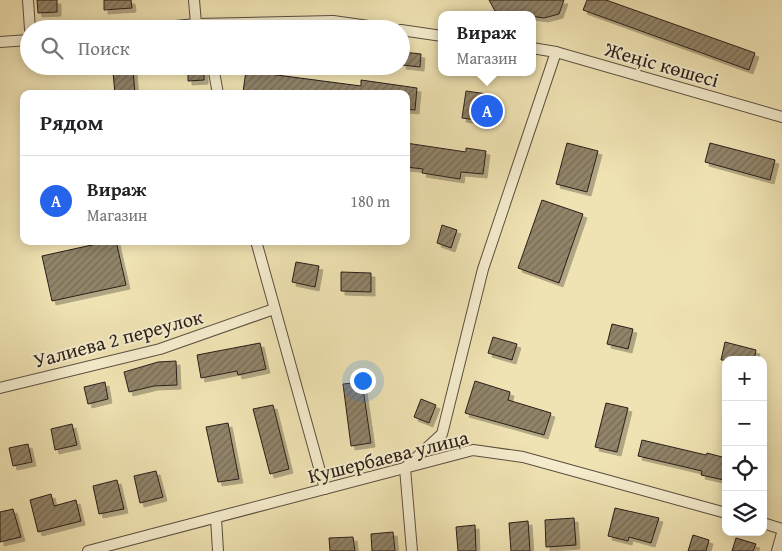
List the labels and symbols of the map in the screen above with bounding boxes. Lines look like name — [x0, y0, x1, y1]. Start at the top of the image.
street label: Жеңіс көшесі — [601, 34, 723, 94]
pin: A — [471, 92, 503, 130]
street label: Уалиева 2 переулок — [30, 301, 206, 375]
your location — [350, 368, 376, 394]
street label: Кушербаева улица — [305, 422, 472, 490]

